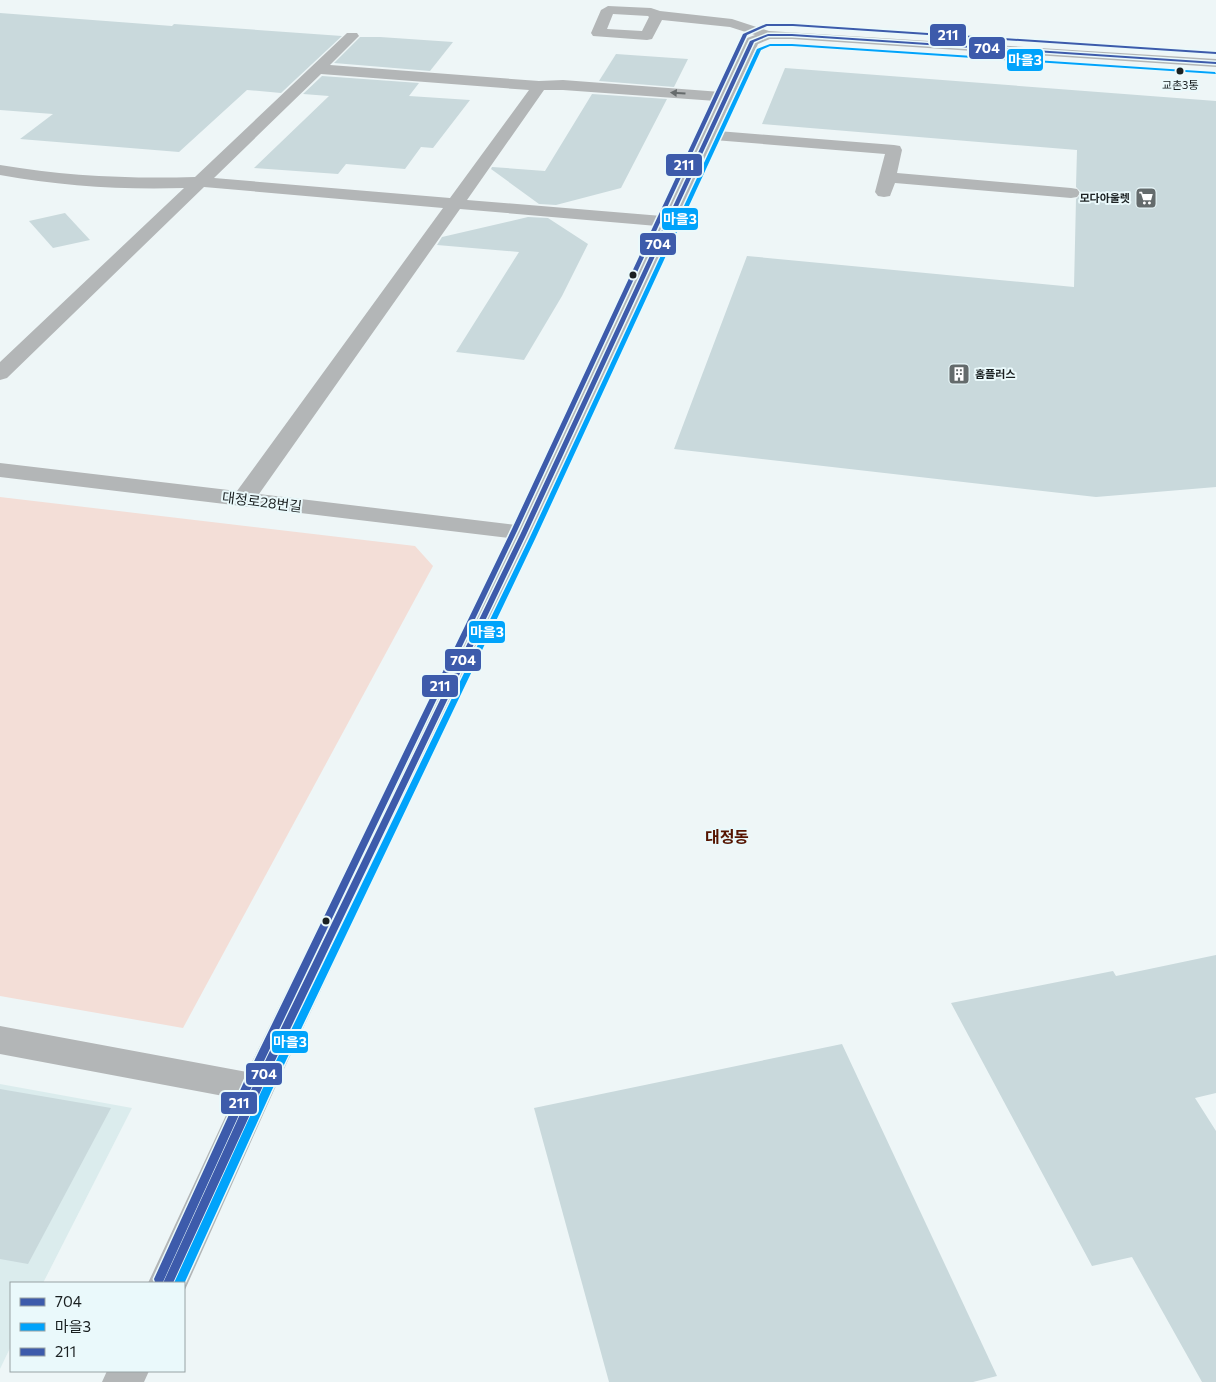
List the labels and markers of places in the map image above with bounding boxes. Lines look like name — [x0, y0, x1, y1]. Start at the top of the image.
marker: 교촌3통 — [1175, 66, 1185, 76]
place label: 교촌3통 — [1162, 78, 1198, 91]
supermarket icon: 모다아울렛 — [1134, 186, 1158, 210]
place label: 모다아울렛 — [1079, 191, 1130, 204]
unlabelled marker — [628, 270, 638, 280]
building icon: 홈플러스 — [947, 362, 971, 386]
place label: 홈플러스 — [975, 367, 1015, 380]
unlabelled marker — [321, 916, 331, 926]

